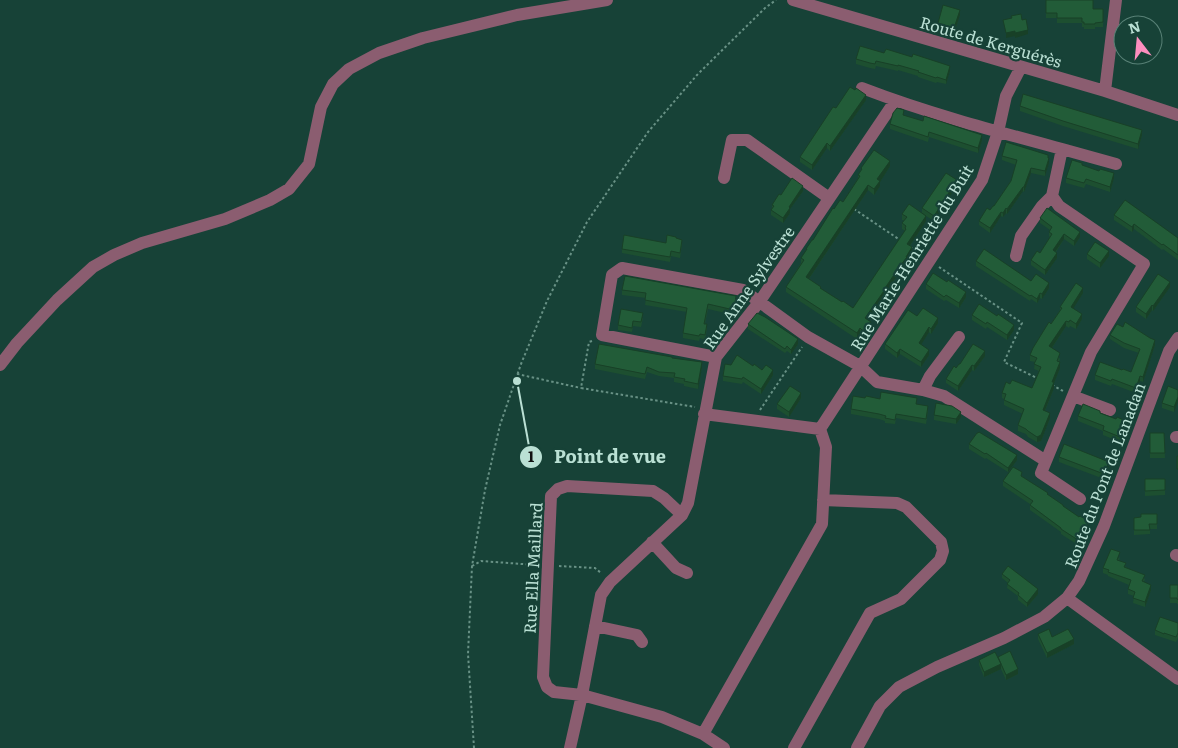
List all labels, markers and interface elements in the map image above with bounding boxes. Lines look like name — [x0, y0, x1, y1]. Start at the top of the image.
street label: Route de Kerguérès — [917, 9, 1065, 73]
north arrow — [1113, 15, 1163, 65]
text: N — [1126, 15, 1143, 38]
street label: Rue Marie-Henriette du Buit — [844, 159, 979, 355]
street label: Rue Anne Sylvestre — [697, 221, 799, 353]
street label: Route du Pont de Lanadan — [1057, 378, 1151, 571]
callout: Point de vue — [519, 441, 676, 474]
text: Point de vue — [554, 442, 666, 469]
text: 1 — [528, 444, 534, 467]
street label: Rue Ella Maillard — [517, 502, 547, 634]

